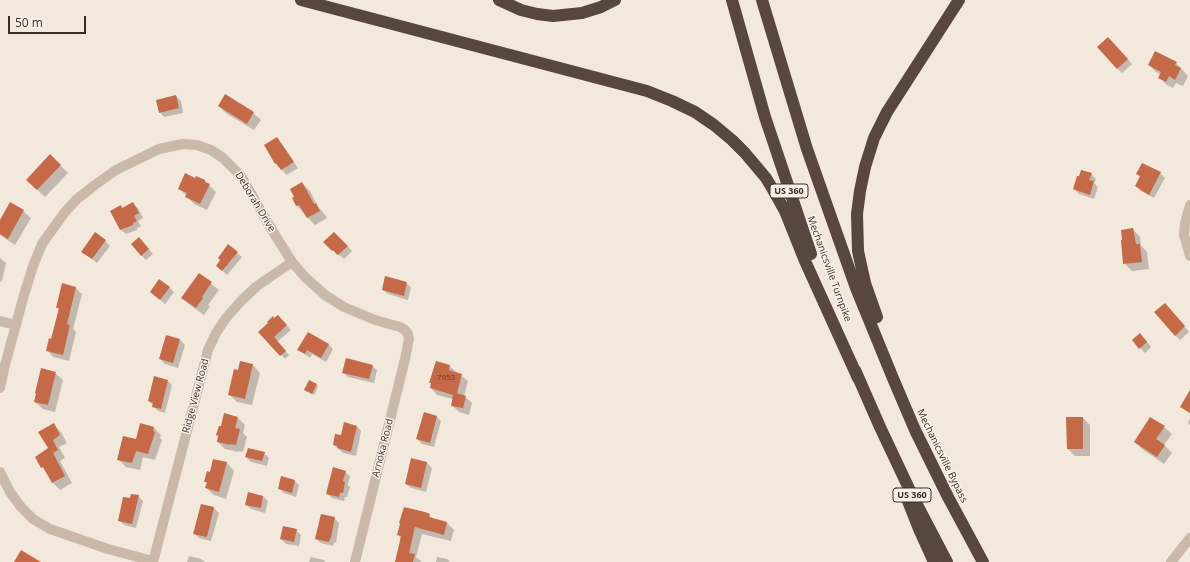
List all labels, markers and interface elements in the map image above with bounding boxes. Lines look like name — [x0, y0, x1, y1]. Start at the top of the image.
scale bar — [10, 8, 88, 34]
text: 50 m — [15, 14, 43, 31]
street label: Deborah Drive — [232, 170, 278, 234]
road number: US 360 — [770, 184, 808, 198]
street label: Mechanicsville Turnpike — [804, 215, 854, 323]
street label: Ridge View Road — [180, 357, 212, 435]
house number: 7953 — [437, 373, 455, 383]
street label: Mechanicsville Bypass — [914, 407, 970, 505]
street label: Arnoka Road — [370, 418, 396, 478]
road number: US 360 — [893, 488, 931, 502]

